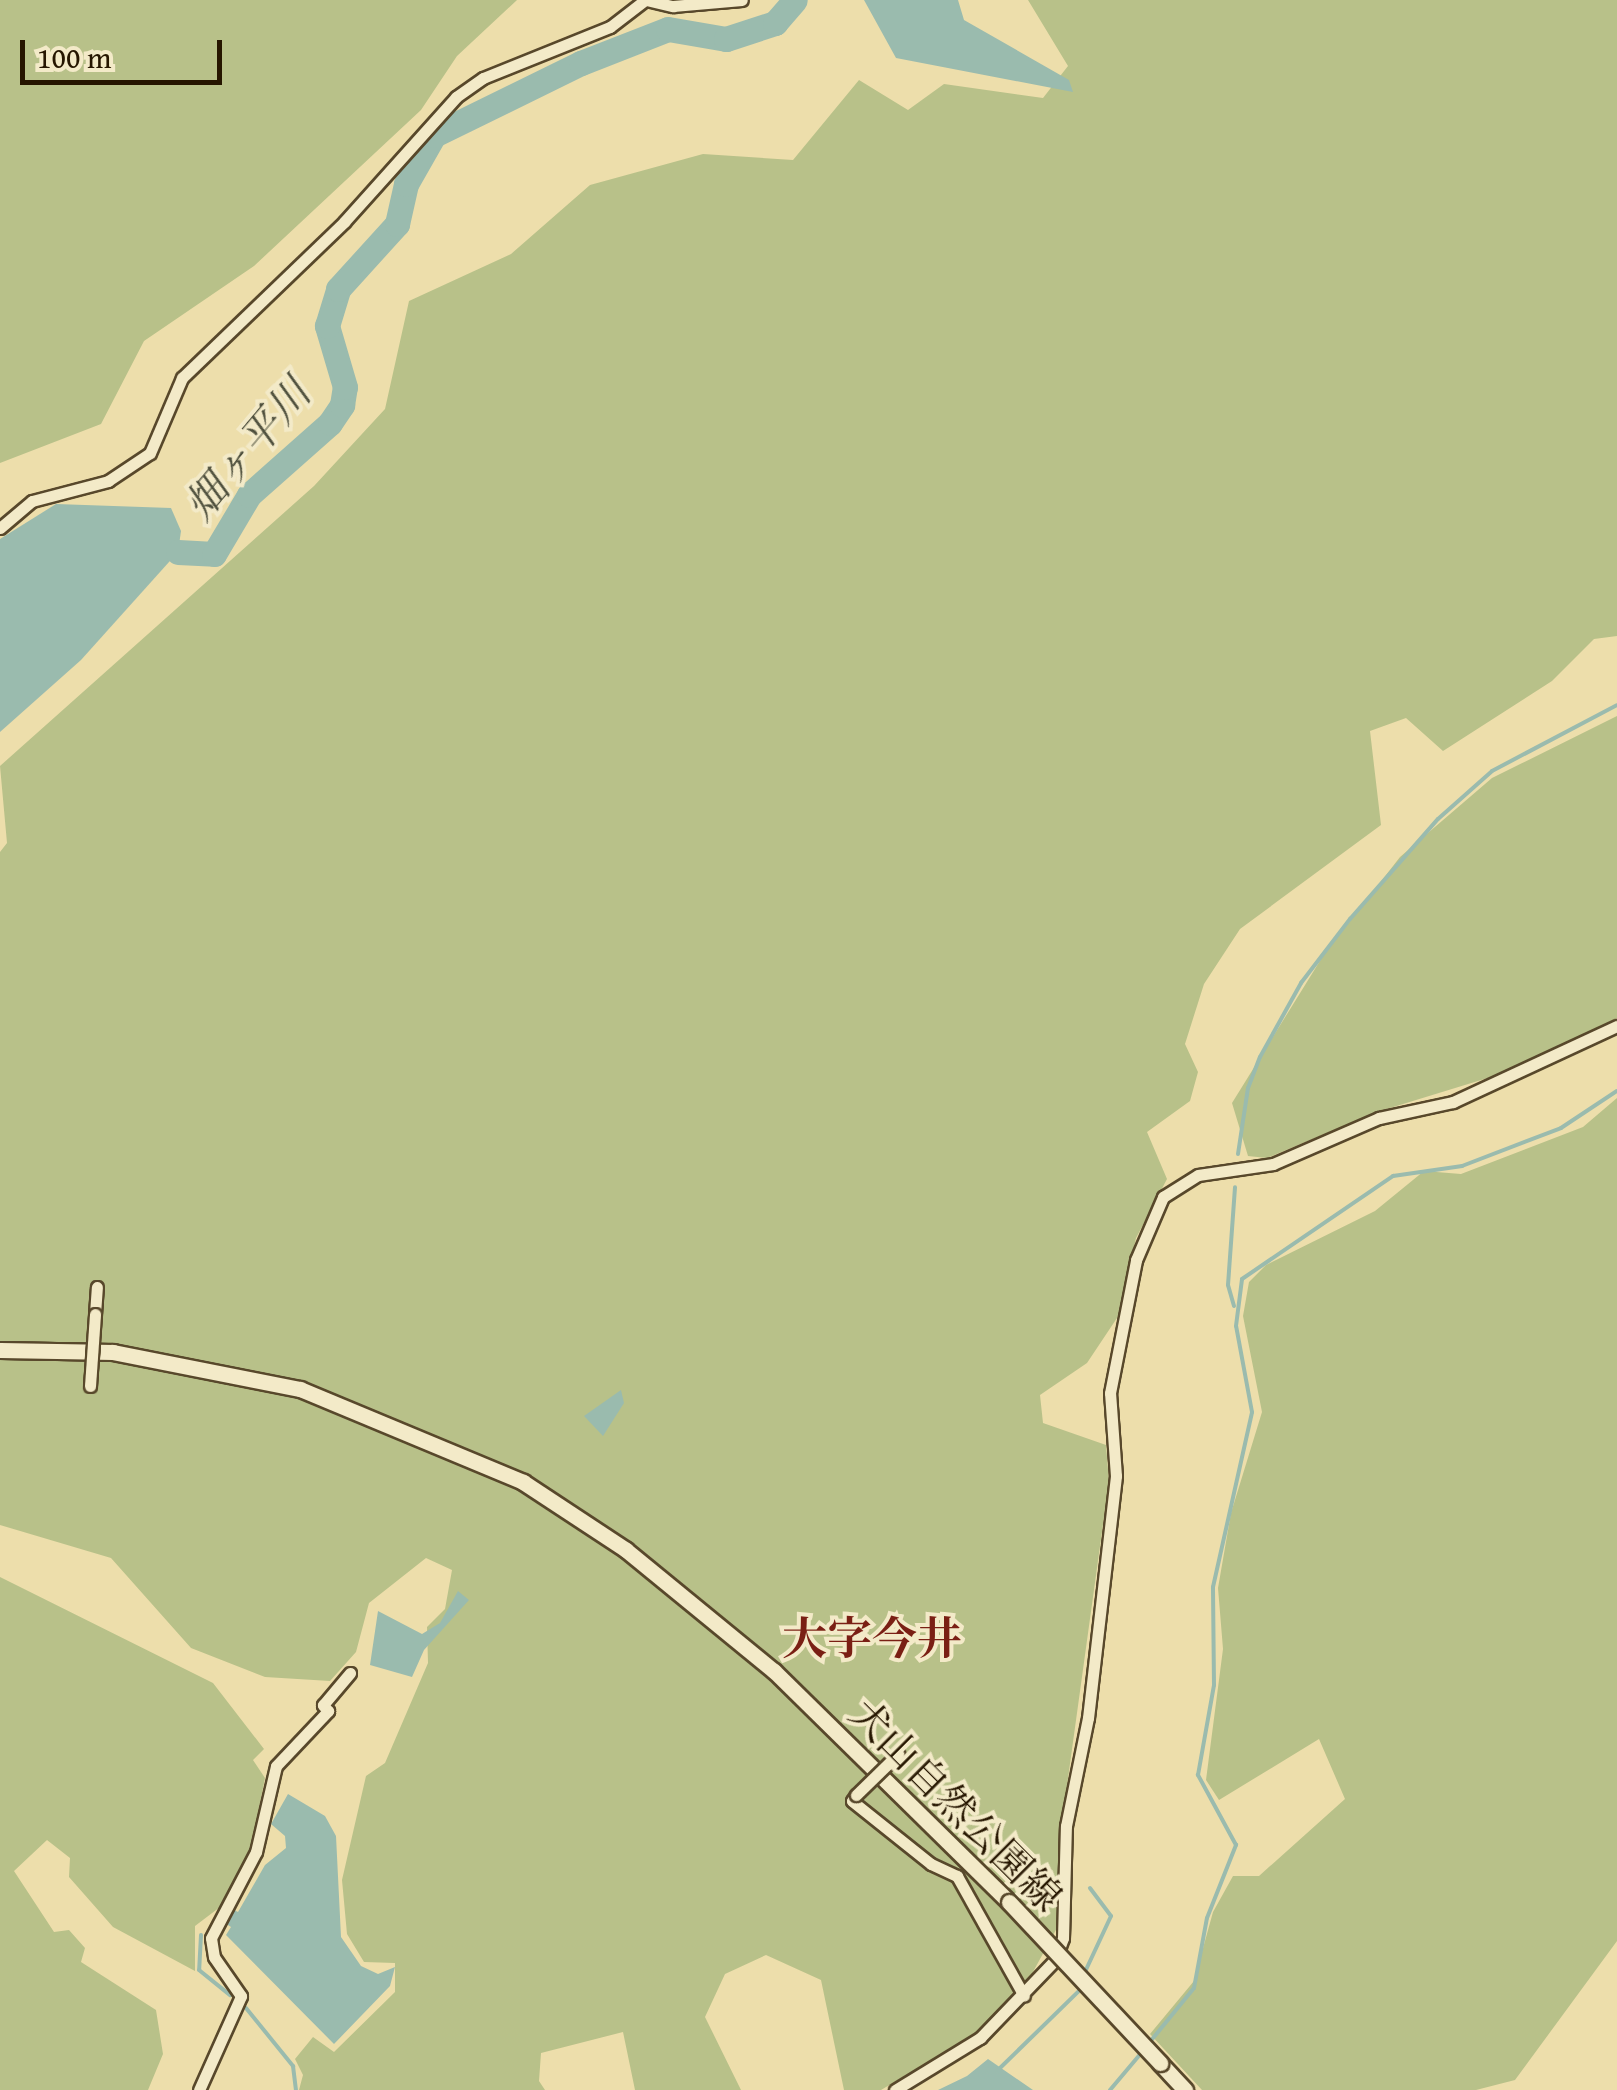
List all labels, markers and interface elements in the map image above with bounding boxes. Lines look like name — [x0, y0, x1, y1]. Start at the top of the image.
scale bar — [25, 20, 228, 82]
text: 100 m — [37, 35, 111, 79]
water label: 畑ヶ平川 — [174, 368, 320, 530]
district label: 大字今井 — [782, 1611, 962, 1665]
street label: 犬山自然公園線 — [840, 1689, 1072, 1921]

